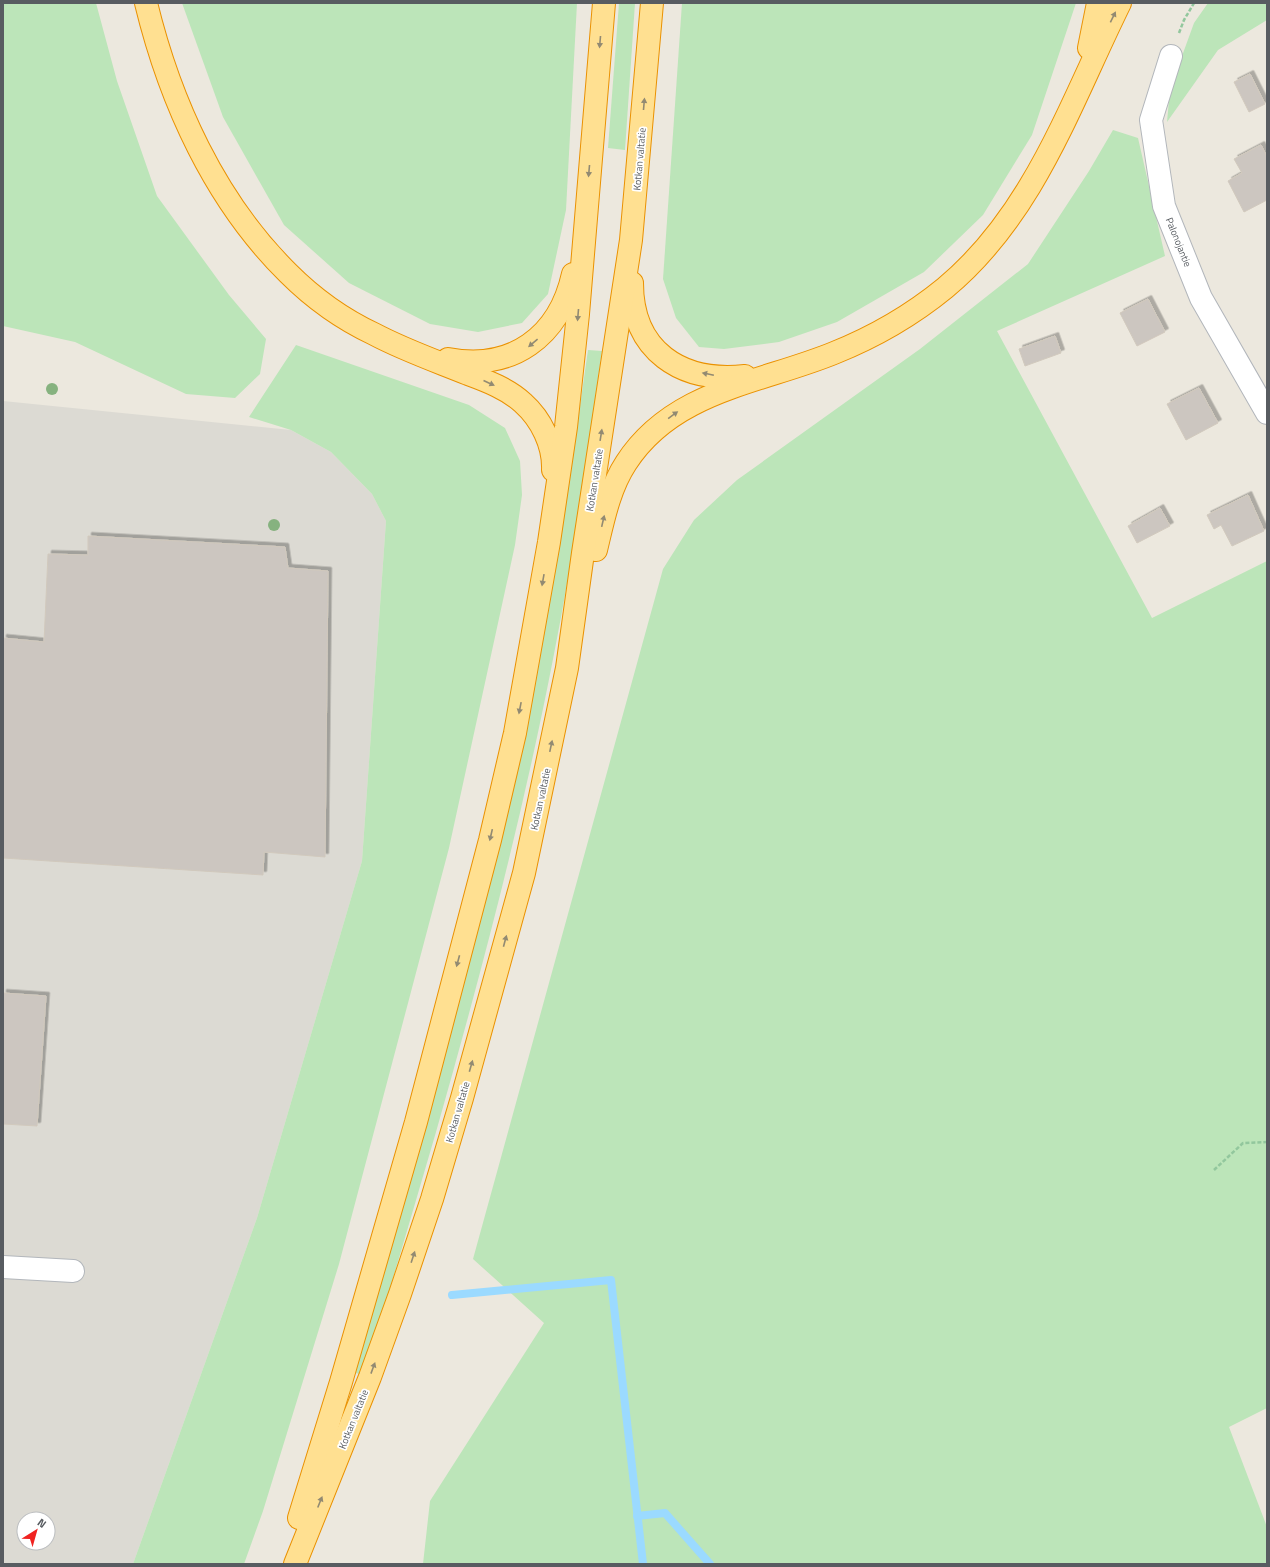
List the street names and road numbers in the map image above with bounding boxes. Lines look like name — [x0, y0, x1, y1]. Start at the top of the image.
street label: Kotkan valtatie — [629, 127, 650, 191]
street label: Palonojantie — [1162, 215, 1195, 269]
street label: Kotkan valtatie — [582, 448, 607, 512]
street label: Kotkan valtatie — [527, 767, 554, 831]
street label: Kotkan valtatie — [442, 1080, 473, 1144]
street label: Kotkan valtatie — [335, 1387, 372, 1451]

